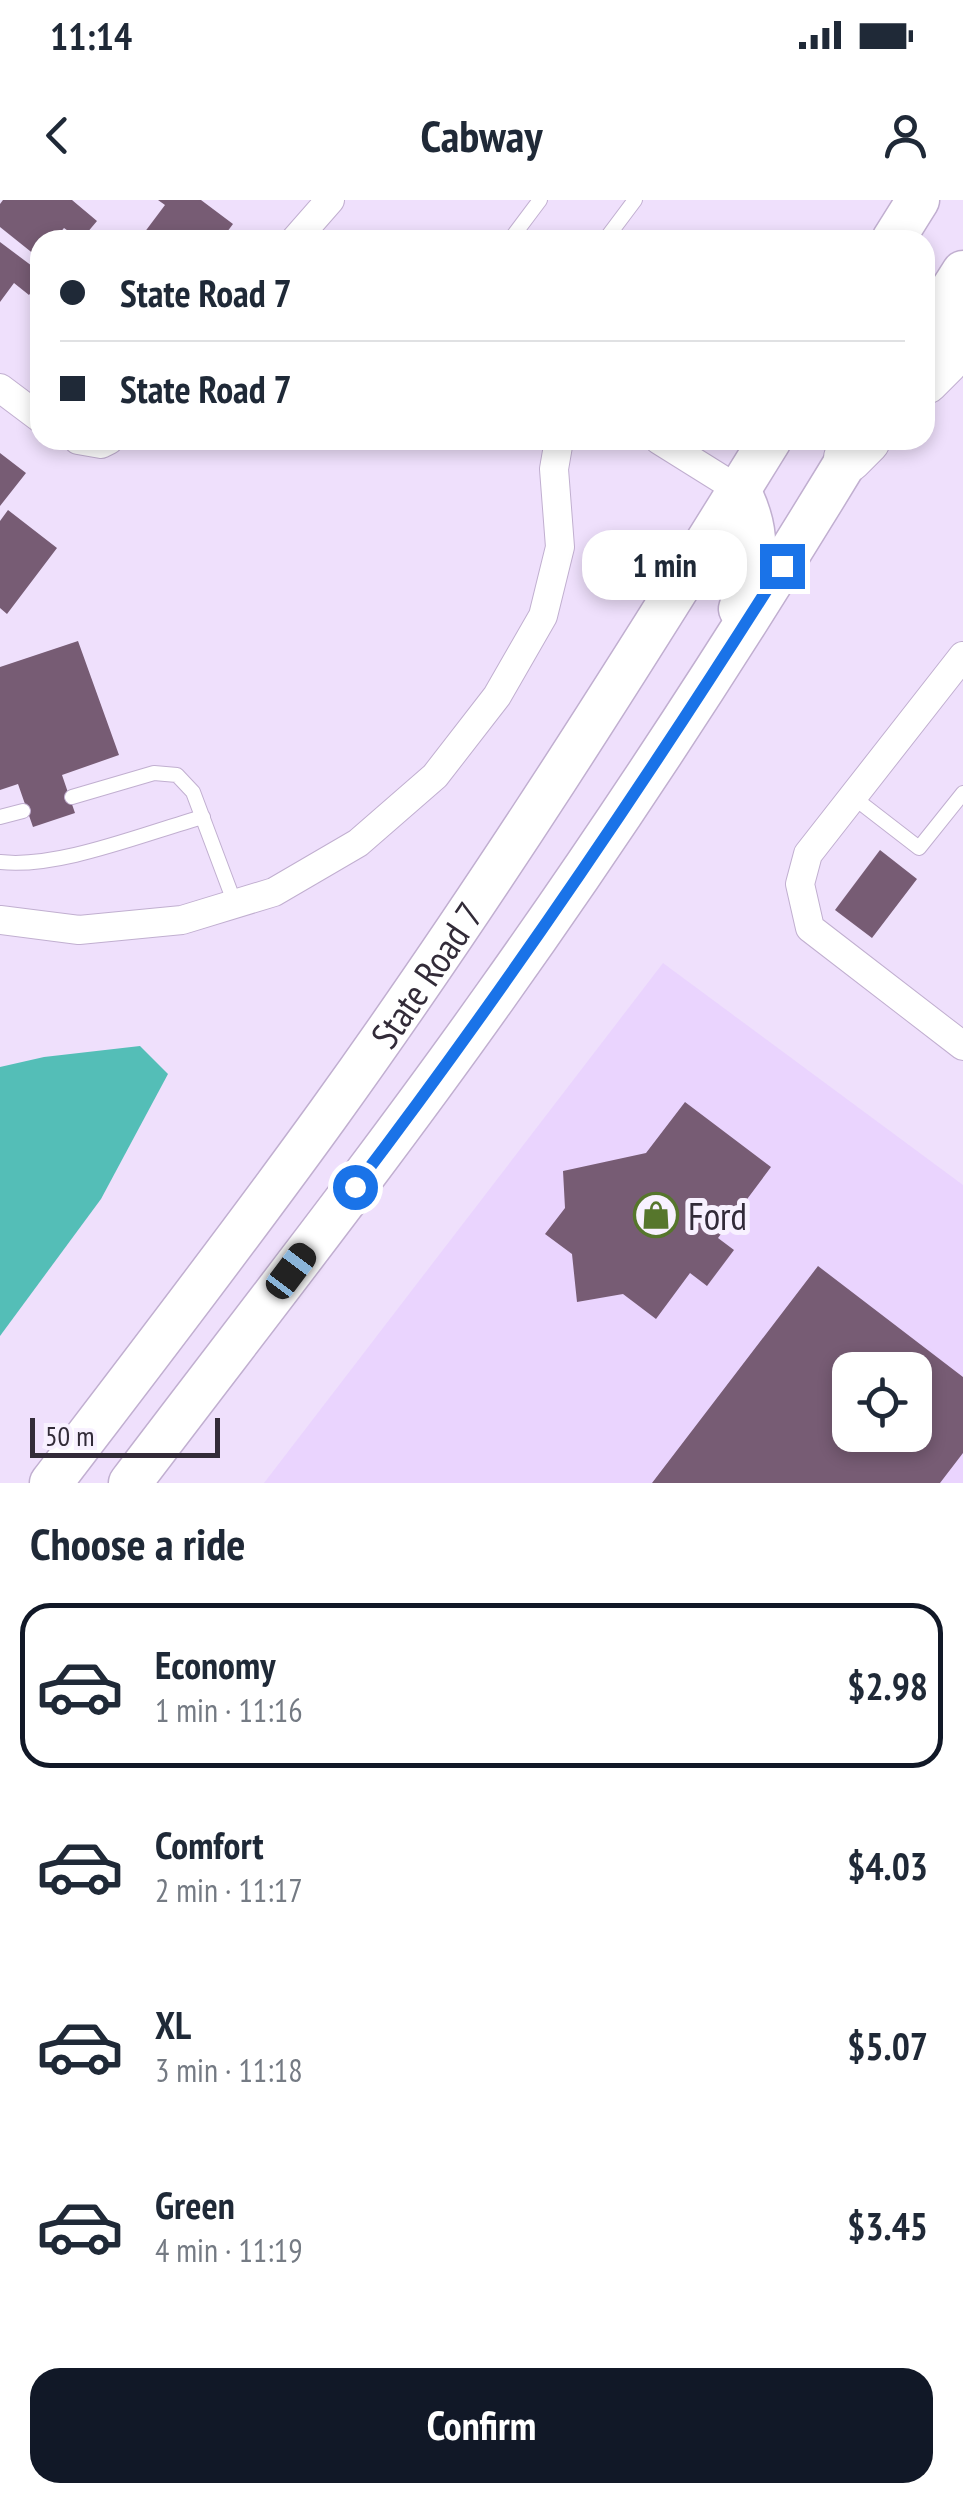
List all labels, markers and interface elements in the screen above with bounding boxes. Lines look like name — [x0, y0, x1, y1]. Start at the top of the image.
text: 11:14 — [50, 11, 132, 60]
text: Cabway — [421, 106, 542, 164]
icon: back — [30, 108, 85, 163]
icon: person — [878, 108, 933, 163]
text: State Road 7 — [120, 268, 292, 317]
text: State Road 7 — [120, 364, 292, 413]
callout: 1 min — [582, 531, 747, 601]
text: 1 min — [632, 544, 697, 586]
route end — [760, 544, 805, 589]
street label: State Road 7 — [359, 892, 493, 1057]
route start — [333, 1165, 378, 1210]
place label: Ford — [688, 1191, 747, 1240]
shop icon: Ford — [633, 1192, 679, 1238]
car — [261, 1238, 321, 1304]
map controls — [832, 1352, 932, 1452]
button: locate — [832, 1352, 932, 1452]
scale bar — [30, 1413, 220, 1458]
text: 50 m — [45, 1417, 94, 1454]
text: Choose a ride — [30, 1514, 245, 1572]
text: Economy — [155, 1640, 275, 1689]
icon: car — [35, 1641, 125, 1731]
text: $2.98 — [847, 1661, 928, 1710]
text: 1 min · 11:16 — [155, 1689, 303, 1731]
text: Comfort — [155, 1820, 264, 1869]
icon: car — [35, 1821, 125, 1911]
text: $4.03 — [847, 1841, 928, 1890]
text: 2 min · 11:17 — [155, 1869, 303, 1911]
text: XL — [155, 2000, 191, 2049]
icon: car — [35, 2001, 125, 2091]
text: $5.07 — [847, 2021, 928, 2070]
text: 3 min · 11:18 — [155, 2049, 303, 2091]
text: Green — [155, 2180, 235, 2229]
icon: car — [35, 2181, 125, 2271]
text: $3.45 — [847, 2201, 928, 2250]
text: 4 min · 11:19 — [155, 2229, 303, 2271]
button: Confirm — [30, 2368, 933, 2483]

